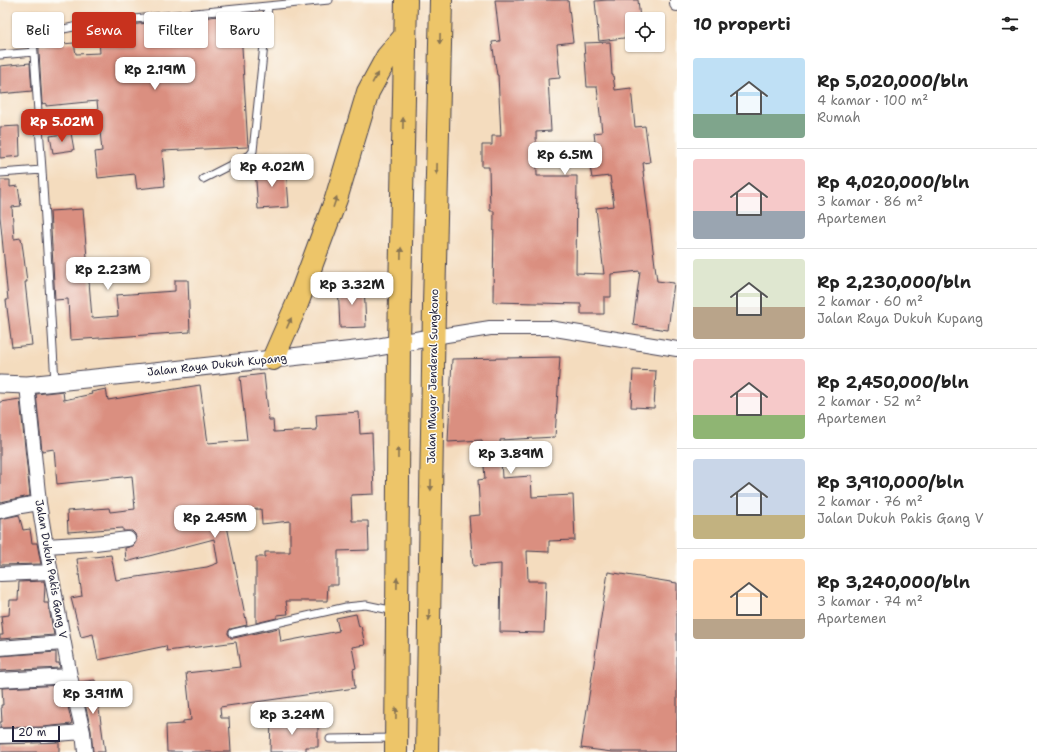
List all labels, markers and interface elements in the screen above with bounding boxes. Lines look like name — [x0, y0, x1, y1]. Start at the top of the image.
chip: Beli — [12, 12, 64, 48]
chip: Sewa — [72, 12, 136, 48]
chip: Filter — [144, 12, 208, 48]
chip: Baru — [216, 12, 274, 48]
map controls — [625, 12, 665, 52]
button: locate — [625, 12, 665, 52]
text: 10 properti — [693, 13, 791, 35]
icon: filters — [999, 13, 1021, 35]
one-way arrow — [437, 33, 443, 46]
pin: Rp 2.19M — [114, 57, 196, 91]
text: Rp 2.19M — [124, 61, 186, 78]
text: Rp 5,020,000/bln — [817, 70, 968, 92]
one-way arrow — [372, 72, 378, 84]
icon: home — [725, 74, 773, 122]
text: 4 kamar · 100 m² — [817, 92, 928, 109]
pin: Rp 5.02M — [21, 109, 103, 143]
text: Rumah — [817, 109, 861, 126]
text: Rp 5.02M — [30, 113, 94, 130]
one-way arrow — [400, 117, 407, 129]
pin: Rp 6.5M — [528, 142, 602, 176]
text: Rp 6.5M — [537, 146, 593, 163]
pin: Rp 4.02M — [231, 154, 313, 188]
text: Rp 4.02M — [240, 158, 304, 175]
one-way arrow — [434, 163, 440, 176]
text: Rp 4,020,000/bln — [817, 171, 969, 193]
icon: home — [725, 175, 773, 223]
text: 3 kamar · 86 m² — [817, 193, 923, 210]
one-way arrow — [332, 195, 338, 207]
text: Apartemen — [817, 210, 886, 227]
one-way arrow — [398, 246, 404, 259]
pin: Rp 2.23M — [67, 257, 149, 291]
text: Rp 2.23M — [75, 261, 141, 278]
text: Rp 2,230,000/bln — [817, 271, 971, 293]
pin: Rp 3.32M — [311, 272, 393, 306]
icon: home — [725, 275, 773, 323]
text: Rp 3.32M — [319, 276, 385, 293]
street label: Jalan Mayor Jenderal Sungkono — [424, 288, 442, 463]
text: 2 kamar · 60 m² — [817, 293, 923, 310]
text: Jalan Raya Dukuh Kupang — [817, 310, 983, 327]
one-way arrow — [286, 318, 292, 329]
street label: Jalan Raya Dukuh Kupang — [146, 350, 288, 380]
text: Rp 2,450,000/bln — [817, 371, 969, 393]
icon: home — [725, 375, 773, 423]
text: 2 kamar · 52 m² — [817, 393, 921, 410]
text: Apartemen — [817, 410, 886, 427]
pin: Rp 3.89M — [470, 441, 552, 475]
text: Rp 3.89M — [478, 445, 544, 462]
one-way arrow — [395, 446, 401, 459]
text: Rp 3,910,000/bln — [817, 471, 964, 493]
icon: home — [725, 475, 773, 523]
one-way arrow — [428, 479, 434, 492]
text: 2 kamar · 76 m² — [817, 493, 923, 510]
street label: Jalan Dukuh Pakis Gang V — [31, 498, 71, 640]
pin: Rp 2.45M — [174, 505, 256, 539]
text: Rp 2.45M — [183, 509, 247, 526]
text: Jalan Dukuh Pakis Gang V — [817, 510, 984, 527]
text: Rp 3,240,000/bln — [817, 571, 970, 593]
icon: home — [725, 575, 773, 623]
one-way arrow — [394, 576, 400, 589]
text: 3 kamar · 74 m² — [817, 593, 923, 610]
one-way arrow — [426, 609, 433, 621]
text: Apartemen — [817, 610, 886, 627]
pin: Rp 3.91M — [52, 681, 134, 715]
text: Rp 3.91M — [63, 685, 123, 702]
pin: Rp 3.24M — [251, 702, 333, 736]
text: Rp 3.24M — [259, 706, 325, 723]
one-way arrow — [393, 706, 399, 719]
scale bar — [12, 724, 60, 743]
text: 20 m — [18, 725, 46, 740]

